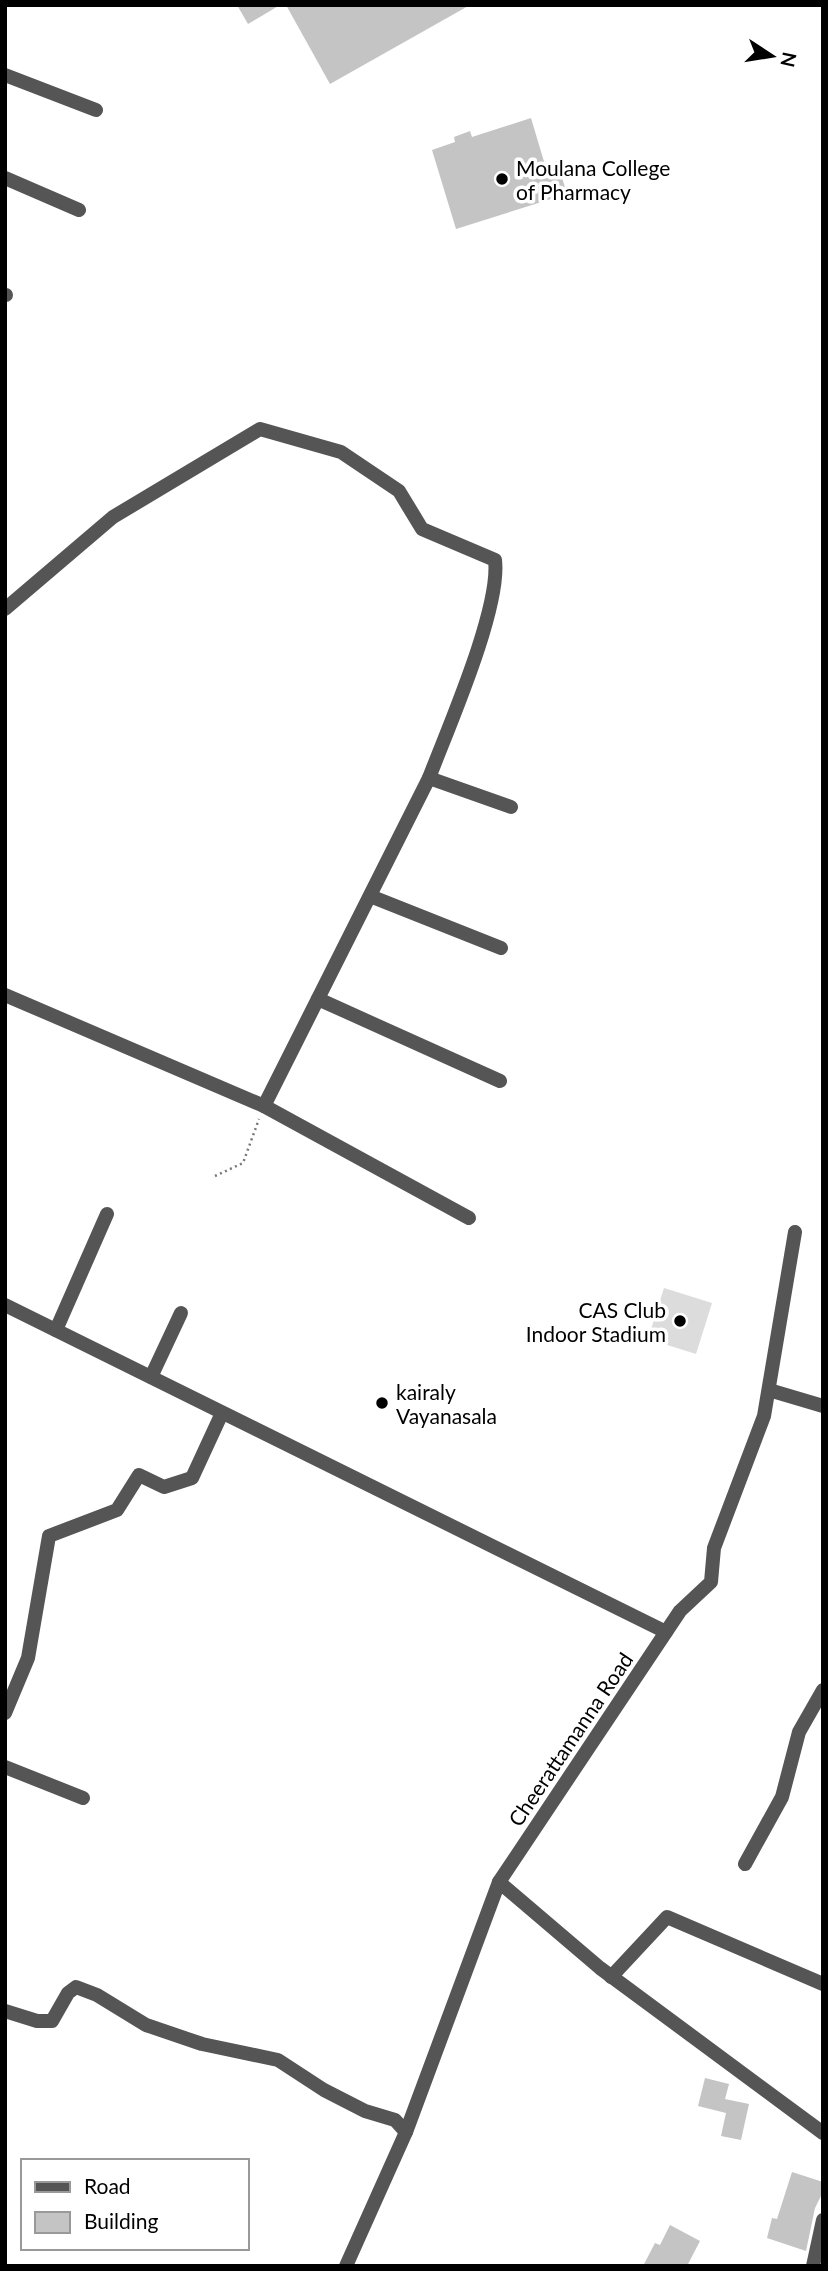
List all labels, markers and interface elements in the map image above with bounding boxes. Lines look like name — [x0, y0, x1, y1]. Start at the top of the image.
north arrow — [737, 21, 807, 91]
text: N — [776, 50, 802, 69]
place label: Moulana College of Pharmacy — [516, 155, 670, 204]
marker: Moulana College of Pharmacy — [494, 171, 510, 187]
place label: CAS Club Indoor Stadium — [526, 1297, 666, 1346]
marker: CAS Club Indoor Stadium — [672, 1313, 688, 1329]
place label: kairaly Vayanasala — [396, 1379, 497, 1428]
marker: kairaly Vayanasala — [374, 1395, 390, 1411]
street label: Cheerattamanna Road — [503, 1647, 637, 1831]
legend — [21, 2159, 248, 2250]
text: Road — [84, 2173, 131, 2198]
text: Building — [84, 2208, 159, 2233]

